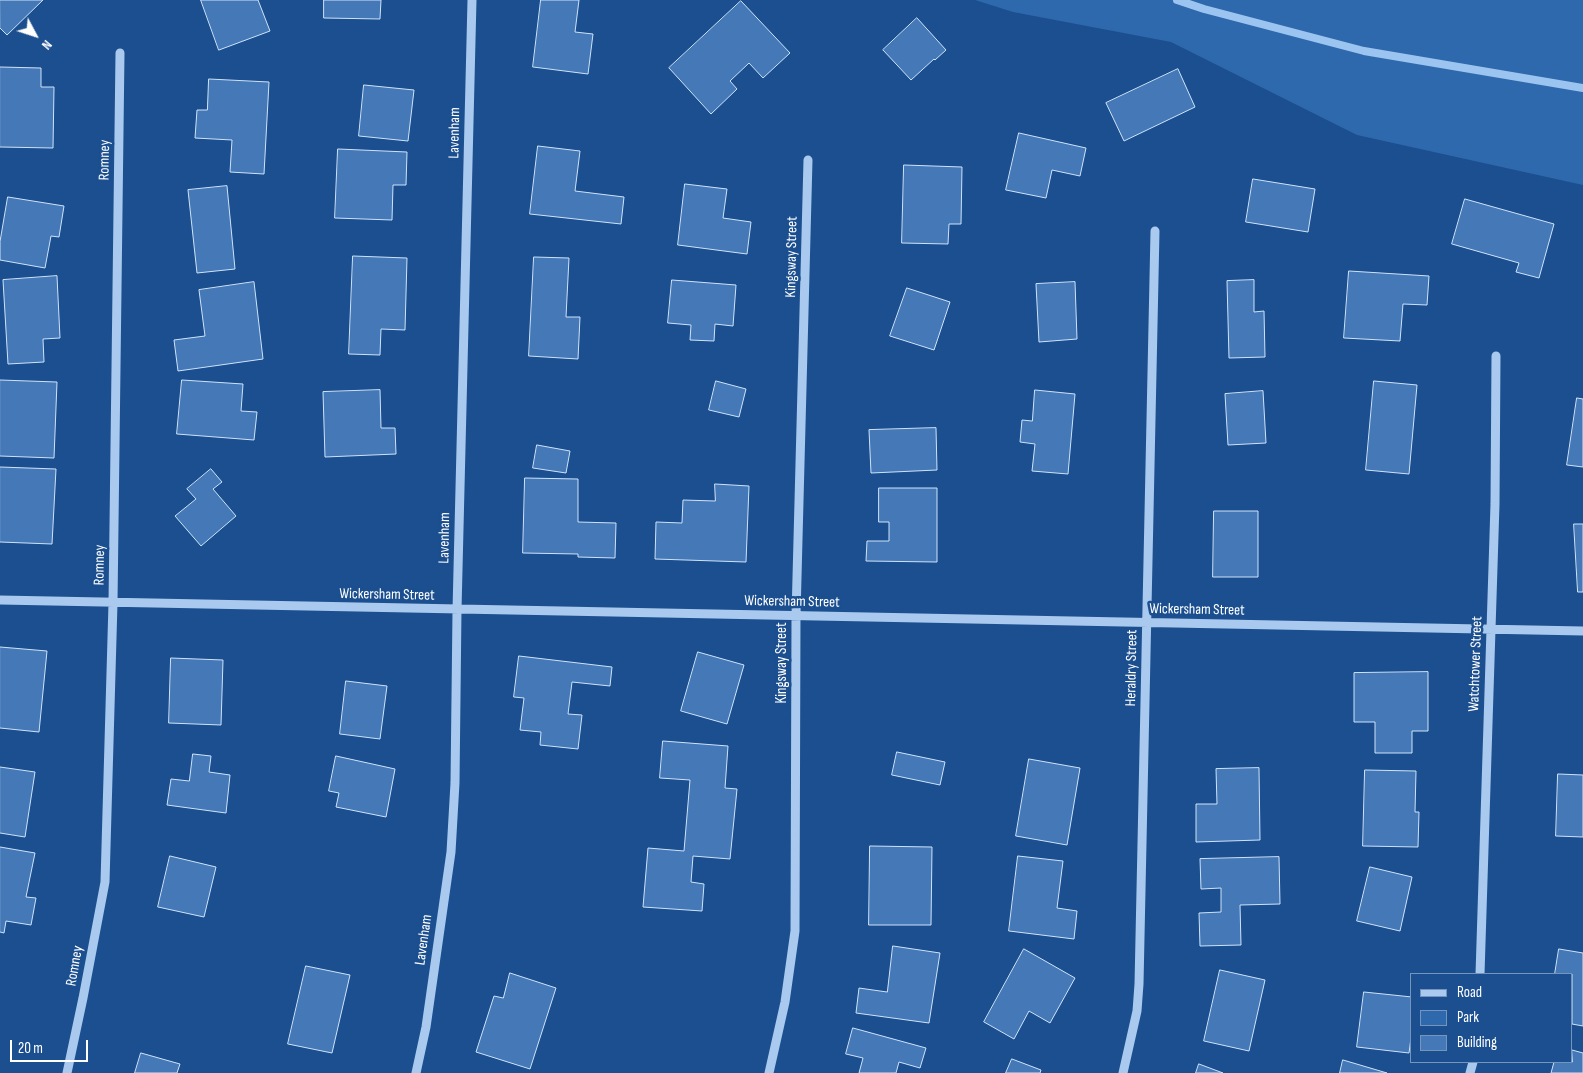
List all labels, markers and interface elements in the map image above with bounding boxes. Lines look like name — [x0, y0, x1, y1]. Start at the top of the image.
north arrow — [10, 10, 60, 60]
text: N — [38, 37, 56, 53]
street label: Lavenham — [446, 107, 464, 159]
street label: Romney — [96, 139, 114, 181]
street label: Kingsway Street — [782, 216, 802, 298]
street label: Lavenham — [436, 512, 454, 564]
street label: Romney — [91, 544, 109, 586]
street label: Wickersham Street — [339, 585, 435, 605]
street label: Wickersham Street — [744, 592, 840, 612]
street label: Wickersham Street — [1149, 600, 1245, 620]
street label: Watchtower Street — [1465, 616, 1487, 712]
street label: Kingsway Street — [773, 622, 791, 704]
street label: Heraldry Street — [1122, 629, 1142, 707]
street label: Lavenham — [412, 913, 436, 967]
street label: Romney — [63, 944, 87, 988]
legend — [1410, 973, 1573, 1063]
text: Road — [1457, 983, 1482, 1002]
text: Park — [1457, 1008, 1479, 1027]
scale bar — [12, 1030, 90, 1062]
text: Building — [1457, 1033, 1497, 1052]
text: 20 m — [18, 1039, 43, 1058]

